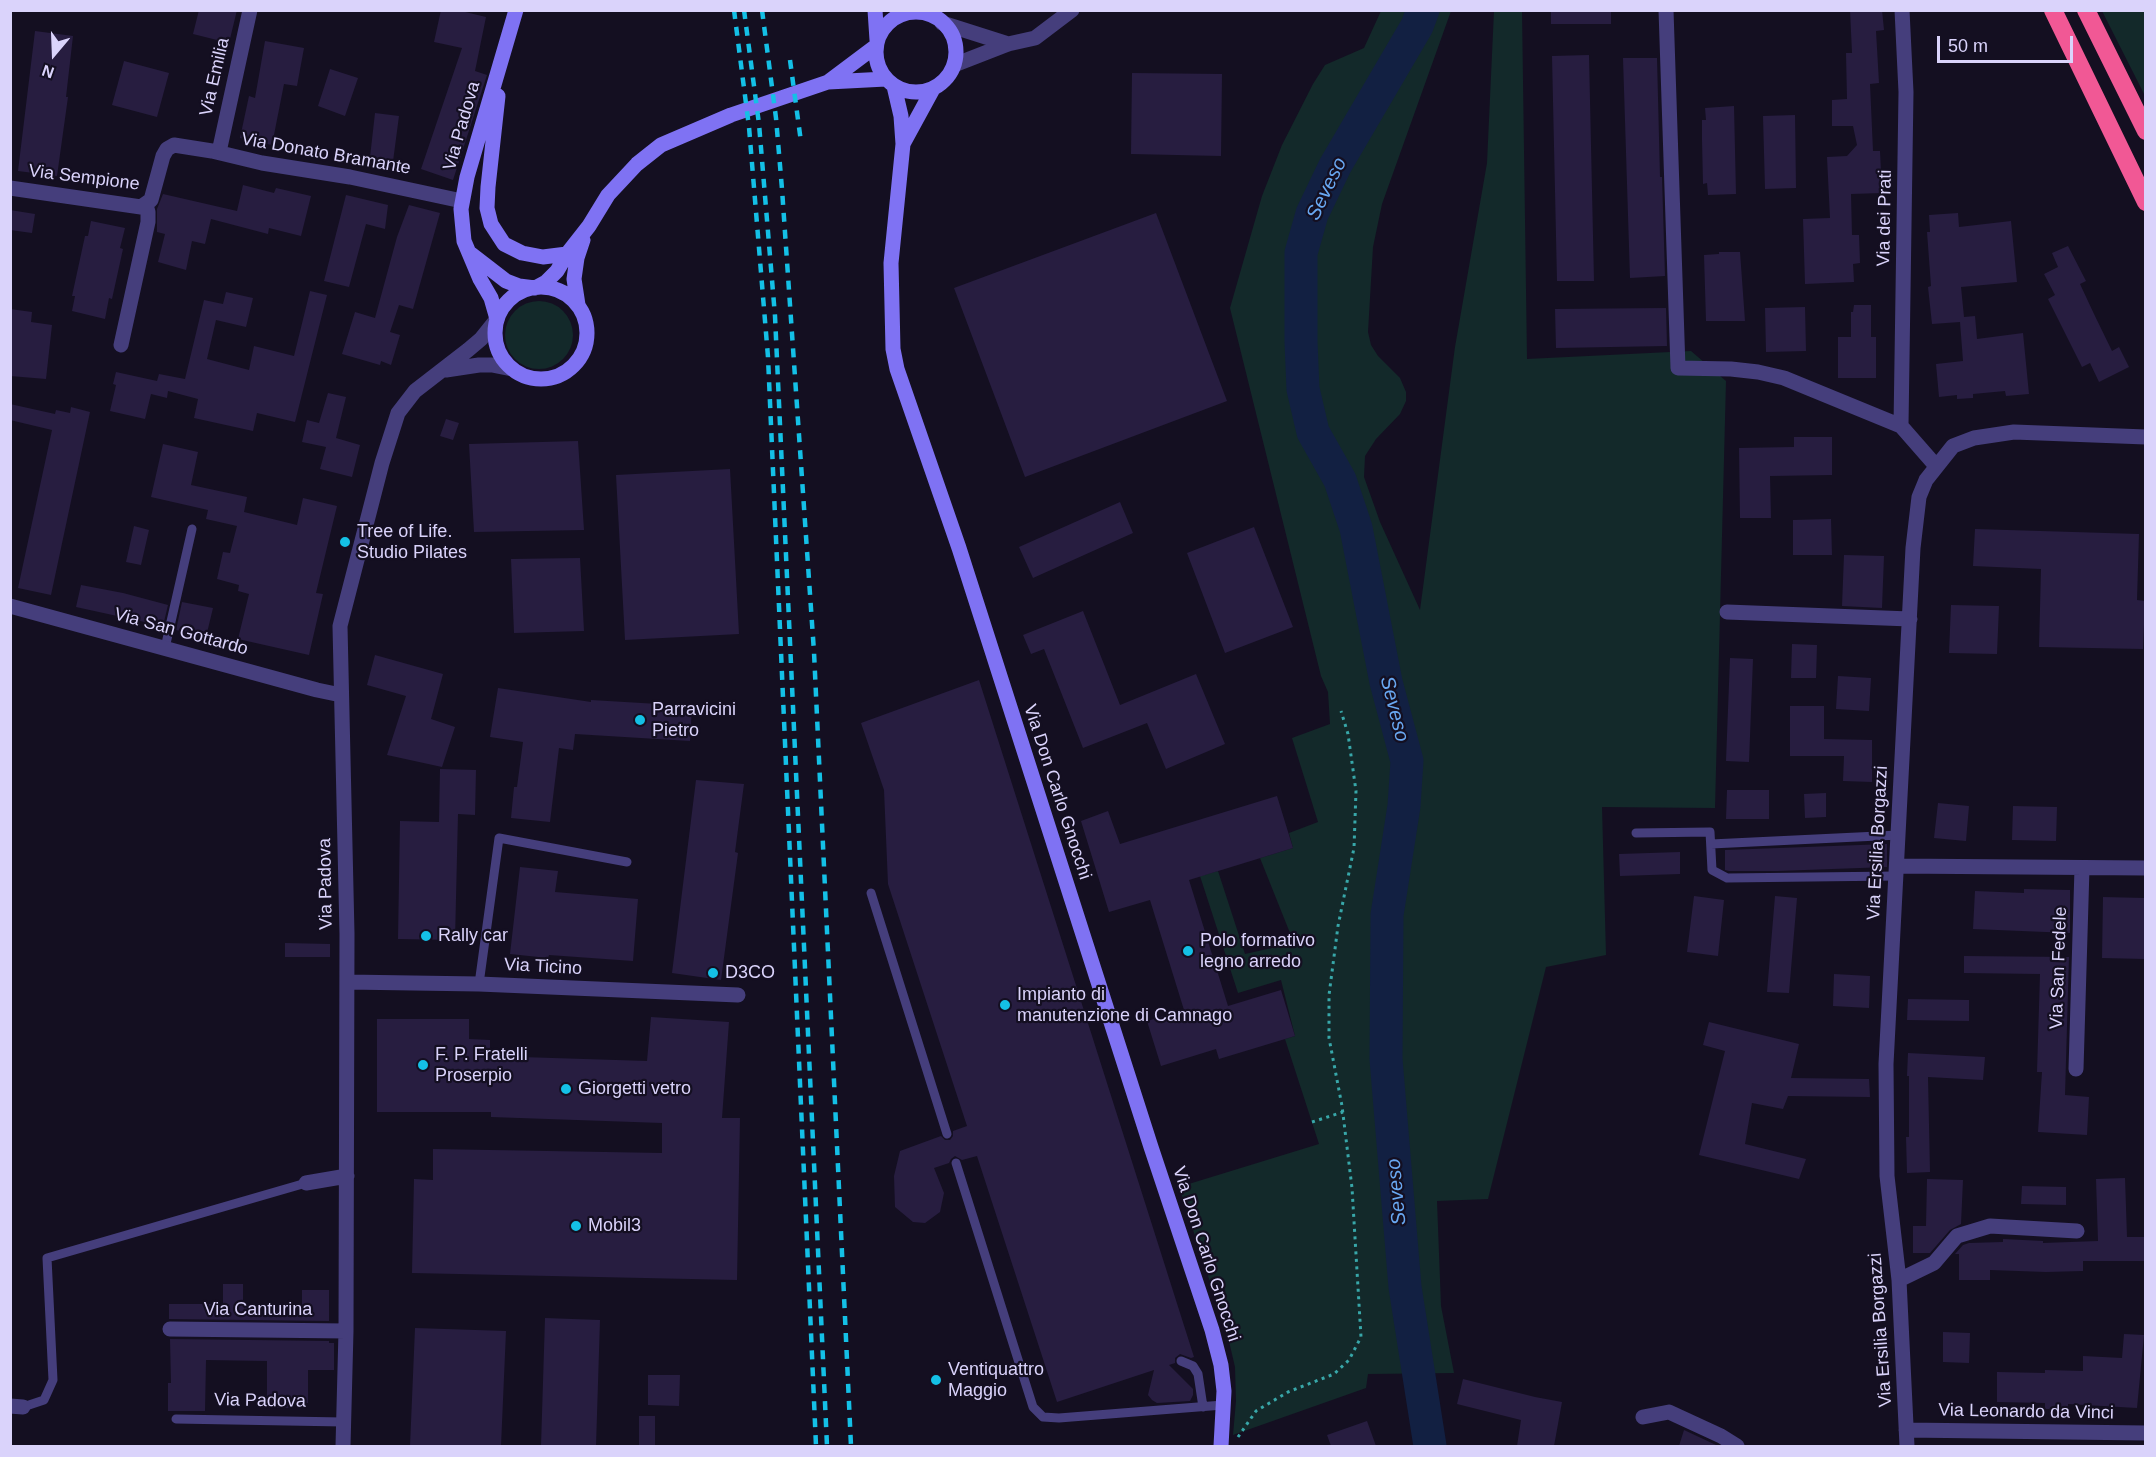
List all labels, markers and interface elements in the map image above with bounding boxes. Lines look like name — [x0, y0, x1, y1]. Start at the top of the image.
north arrow — [24, 24, 84, 84]
scale bar — [1940, 24, 2076, 62]
street label: Via Emilia — [196, 36, 234, 118]
text: 50 m — [1948, 36, 1988, 56]
text: N — [40, 62, 56, 81]
street label: Via Padova — [439, 79, 485, 173]
street label: Via Donato Bramante — [240, 128, 412, 180]
water label: Seveso — [1302, 154, 1352, 224]
street label: Via Sempione — [27, 160, 141, 196]
street label: Via dei Prati — [1873, 169, 1897, 267]
place label: Tree of Life. Studio Pilates — [357, 521, 467, 564]
marker: Tree of Life. Studio Pilates — [338, 535, 352, 549]
street label: Via San Gottardo — [112, 604, 250, 660]
water label: Seveso — [1374, 674, 1414, 744]
place label: Parravicini Pietro — [652, 699, 736, 742]
street label: Via Don Carlo Gnocchi — [1018, 702, 1096, 882]
marker: Parravicini Pietro — [633, 713, 647, 727]
street label: Via Ersilia Borgazzi — [1863, 765, 1893, 921]
street label: Via Padova — [314, 838, 338, 930]
street label: Via San Fedele — [2046, 906, 2072, 1030]
place label: Rally car — [438, 925, 508, 947]
marker: Rally car — [419, 929, 433, 943]
place label: Polo formativo legno arredo — [1200, 930, 1315, 972]
marker: Polo formativo legno arredo — [1181, 944, 1195, 958]
street label: Via Ticino — [503, 954, 583, 980]
place label: D3CO — [725, 962, 775, 984]
marker: D3CO — [706, 966, 720, 980]
place label: Impianto di manutenzione di Camnago — [1017, 984, 1232, 1026]
marker: Impianto di manutenzione di Camnago — [998, 998, 1012, 1012]
place label: F. P. Fratelli Proserpio — [435, 1044, 528, 1086]
marker: F. P. Fratelli Proserpio — [416, 1058, 430, 1072]
place label: Giorgetti vetro — [578, 1078, 691, 1100]
marker: Giorgetti vetro — [559, 1082, 573, 1096]
water label: Seveso — [1382, 1158, 1412, 1226]
street label: Via Don Carlo Gnocchi — [1167, 1164, 1245, 1344]
place label: Mobil3 — [588, 1215, 641, 1237]
marker: Mobil3 — [569, 1219, 583, 1233]
street label: Via Ersilia Borgazzi — [1865, 1252, 1897, 1408]
street label: Via Canturina — [204, 1299, 312, 1321]
place label: Ventiquattro Maggio — [948, 1359, 1044, 1402]
marker: Ventiquattro Maggio — [929, 1373, 943, 1387]
street label: Via Padova — [214, 1389, 306, 1413]
street label: Via Leonardo da Vinci — [1938, 1400, 2114, 1424]

